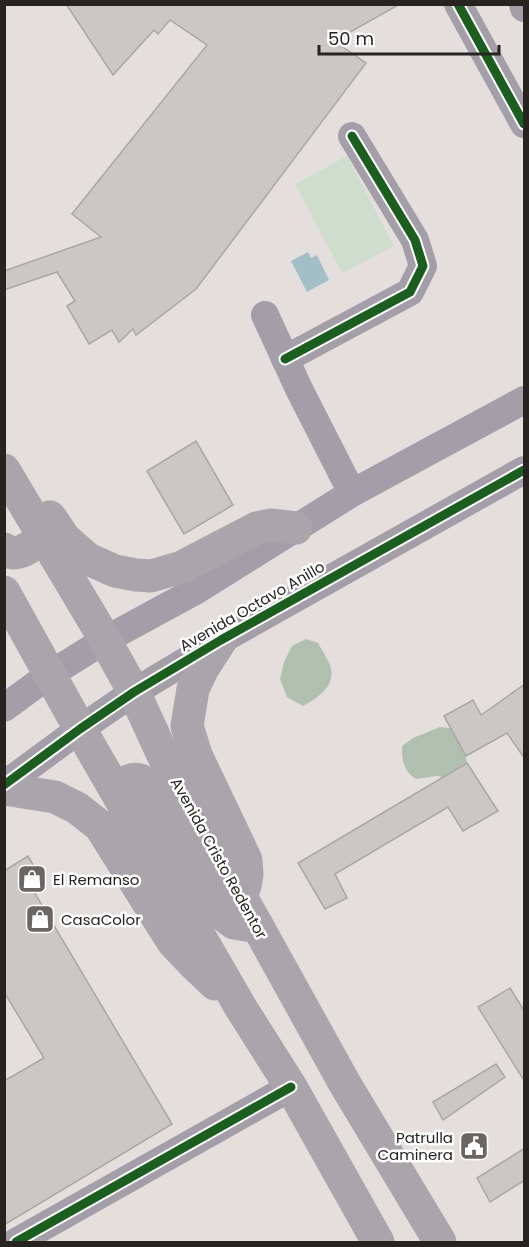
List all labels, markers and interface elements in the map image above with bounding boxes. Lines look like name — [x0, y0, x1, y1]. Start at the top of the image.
scale bar — [319, 18, 499, 56]
text: 50 m — [328, 26, 374, 51]
street label: Avenida Octavo Anillo — [176, 556, 328, 656]
street label: Avenida Cristo Redentor — [166, 774, 272, 943]
shop icon: El Remanso — [16, 863, 48, 895]
place label: El Remanso — [53, 869, 139, 890]
shop icon: CasaColor — [24, 903, 56, 935]
place label: CasaColor — [61, 909, 141, 930]
place label: Patrulla Caminera — [378, 1127, 453, 1165]
public building icon: Patrulla Caminera — [458, 1130, 490, 1162]

